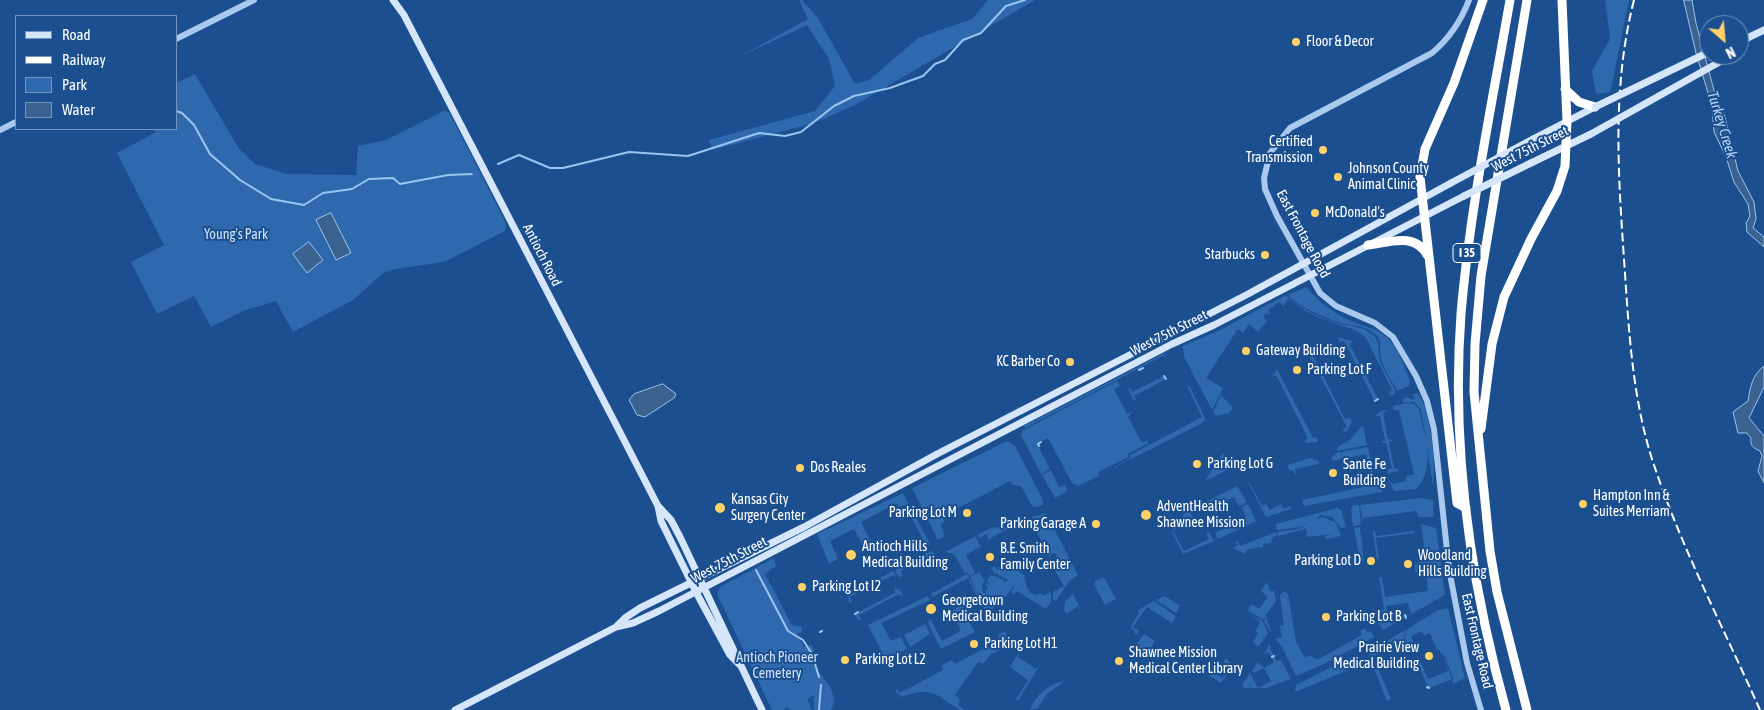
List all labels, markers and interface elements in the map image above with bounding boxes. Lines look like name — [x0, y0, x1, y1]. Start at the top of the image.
legend — [15, 15, 178, 130]
north arrow — [1699, 15, 1749, 65]
text: Road — [62, 26, 91, 43]
place label: Floor & Decor — [1306, 34, 1374, 50]
marker: Floor & Decor — [1290, 36, 1302, 48]
text: N — [1723, 43, 1738, 61]
text: Railway — [62, 51, 106, 68]
text: Park — [62, 76, 87, 93]
water label: Turkey Creek — [1703, 89, 1741, 161]
text: Water — [62, 101, 95, 118]
street label: West 75th Street — [1489, 123, 1571, 175]
place label: Certified Transmission — [1246, 134, 1313, 166]
marker: Certified Transmission — [1317, 144, 1329, 156]
place label: Johnson County Animal Clinic — [1348, 161, 1429, 193]
marker: Johnson County Animal Clinic — [1332, 171, 1344, 183]
street label: East Frontage Road — [1273, 187, 1333, 281]
place label: McDonald's — [1325, 205, 1385, 221]
marker: McDonald's — [1309, 207, 1321, 219]
street label: Antioch Road — [519, 221, 565, 289]
park label: Young's Park — [204, 227, 268, 243]
road number: I 35 — [1453, 244, 1481, 262]
place label: Starbucks — [1205, 247, 1255, 263]
marker: Starbucks — [1259, 249, 1271, 261]
street label: West 75th Street — [1128, 307, 1210, 359]
place label: Gateway Building — [1256, 343, 1345, 359]
marker: Gateway Building — [1240, 345, 1252, 357]
place label: KC Barber Co — [996, 354, 1060, 370]
marker: KC Barber Co — [1064, 356, 1076, 368]
place label: Parking Lot F — [1307, 362, 1371, 378]
marker: Parking Lot F — [1291, 364, 1303, 376]
place label: Parking Lot G — [1207, 456, 1273, 472]
place label: Sante Fe Building — [1343, 457, 1386, 490]
marker: Parking Lot G — [1191, 458, 1203, 470]
place label: Dos Reales — [810, 460, 866, 476]
marker: Dos Reales — [794, 462, 806, 474]
marker: Sante Fe Building — [1327, 467, 1339, 479]
place label: Hampton Inn & Suites Merriam — [1593, 488, 1670, 520]
place label: Kansas City Surgery Center — [731, 492, 805, 524]
marker: Hampton Inn & Suites Merriam — [1577, 498, 1589, 510]
place label: AdventHealth Shawnee Mission — [1157, 499, 1245, 532]
marker: Kansas City Surgery Center — [713, 501, 727, 515]
place label: Parking Lot M — [889, 505, 957, 521]
marker: Parking Lot M — [961, 507, 973, 519]
marker: AdventHealth Shawnee Mission — [1139, 508, 1153, 522]
place label: Parking Garage A — [1000, 516, 1086, 532]
marker: Parking Garage A — [1090, 518, 1102, 530]
street label: West 75th Street — [688, 533, 770, 587]
place label: Antioch Hills Medical Building — [862, 539, 948, 572]
place label: B.E. Smith Family Center — [1000, 541, 1070, 574]
marker: Antioch Hills Medical Building — [844, 548, 858, 562]
place label: Woodland Hills Building — [1418, 548, 1486, 580]
marker: B.E. Smith Family Center — [984, 551, 996, 563]
place label: Parking Lot D — [1294, 553, 1361, 569]
marker: Parking Lot D — [1365, 555, 1377, 567]
marker: Woodland Hills Building — [1402, 558, 1414, 570]
place label: Parking Lot I2 — [812, 579, 881, 595]
marker: Parking Lot I2 — [796, 581, 808, 593]
street label: East Frontage Road — [1458, 592, 1496, 690]
place label: Georgetown Medical Building — [942, 593, 1028, 626]
marker: Georgetown Medical Building — [924, 602, 938, 616]
place label: Parking Lot B — [1336, 609, 1401, 625]
marker: Parking Lot B — [1320, 611, 1332, 623]
place label: Parking Lot H1 — [984, 636, 1058, 652]
marker: Parking Lot H1 — [968, 638, 980, 650]
place label: Prairie View Medical Building — [1333, 640, 1419, 672]
place label: Shawnee Mission Medical Center Library — [1129, 645, 1243, 678]
park label: Antioch Pioneer Cemetery — [736, 650, 818, 682]
marker: Prairie View Medical Building — [1423, 650, 1435, 662]
place label: Parking Lot L2 — [855, 652, 926, 668]
marker: Parking Lot L2 — [839, 654, 851, 666]
marker: Shawnee Mission Medical Center Library — [1113, 655, 1125, 667]

